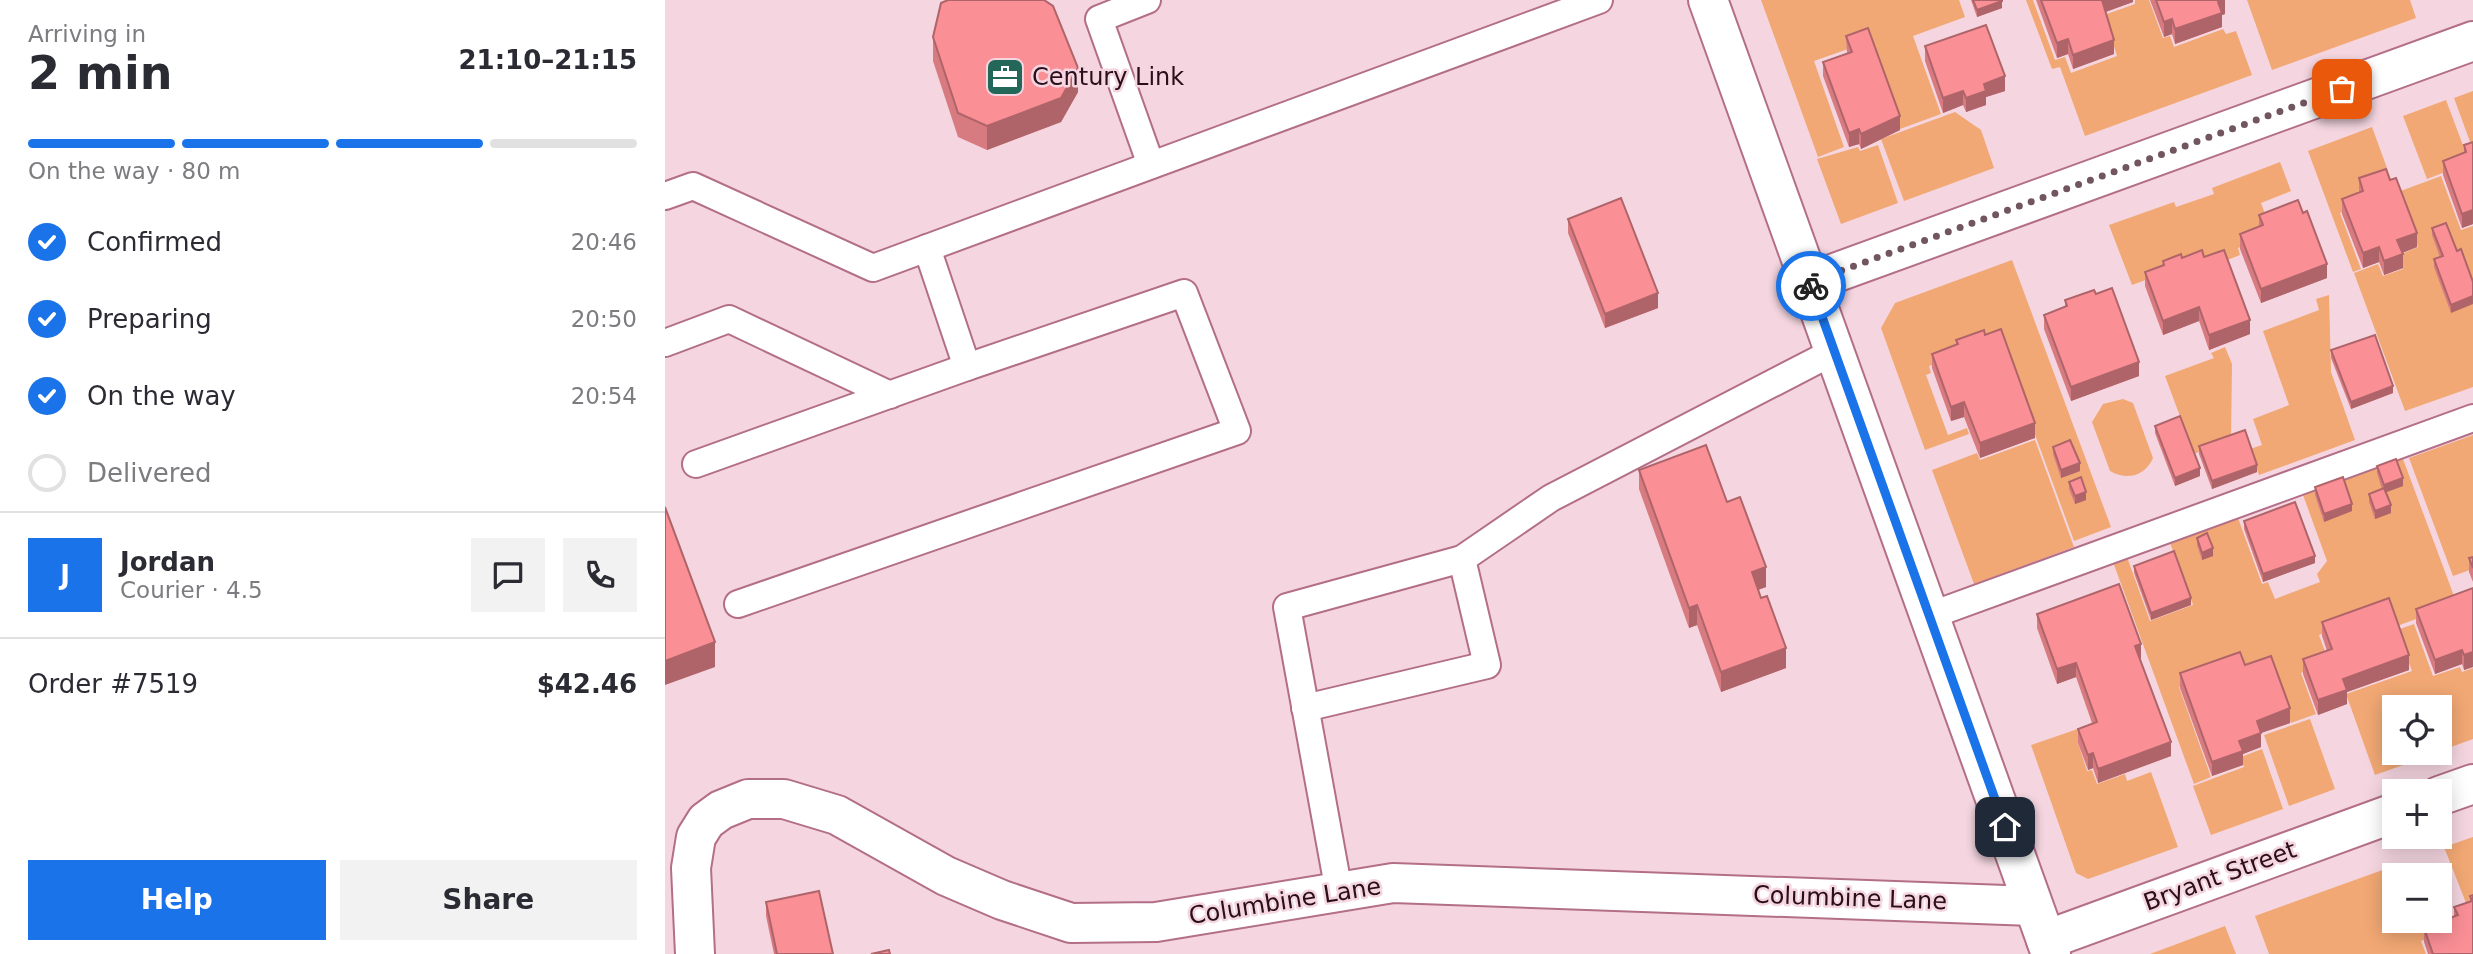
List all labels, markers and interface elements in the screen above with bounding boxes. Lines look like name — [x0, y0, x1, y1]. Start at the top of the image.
text: Arriving in — [28, 21, 146, 47]
text: 21:10–21:15 — [458, 45, 637, 75]
text: 2 min — [28, 46, 172, 100]
office icon: Century Link — [984, 56, 1026, 98]
pin — [2312, 59, 2372, 119]
place label: Century Link — [1032, 63, 1184, 91]
icon: bag — [2323, 70, 2361, 108]
text: On the way · 80 m — [28, 158, 240, 184]
icon: check — [28, 223, 66, 261]
text: Confirmed — [87, 227, 222, 257]
text: 20:46 — [571, 229, 637, 255]
courier — [1776, 251, 1846, 321]
icon: bike — [1792, 267, 1830, 305]
icon: check — [28, 300, 66, 338]
text: Preparing — [87, 304, 212, 334]
text: 20:50 — [571, 306, 637, 332]
icon: check — [28, 377, 66, 415]
text: On the way — [87, 381, 236, 411]
text: 20:54 — [571, 383, 637, 409]
text: Delivered — [87, 458, 211, 488]
button: chat — [471, 538, 545, 612]
button: phone — [563, 538, 637, 612]
text: Jordan — [120, 547, 215, 577]
text: J — [60, 560, 70, 590]
text: Courier · 4.5 — [120, 577, 263, 603]
text: Order #7519 — [28, 669, 198, 699]
text: $42.46 — [537, 669, 637, 699]
map controls — [2382, 695, 2452, 933]
button: locate — [2382, 695, 2452, 765]
button: + — [2382, 779, 2452, 849]
pin — [1975, 797, 2035, 857]
icon: home — [1986, 808, 2024, 846]
street label: Bryant Street — [2140, 835, 2300, 917]
button: Help — [28, 860, 326, 940]
button: Share — [340, 860, 637, 940]
button: − — [2382, 863, 2452, 933]
street label: Columbine Lane — [1187, 872, 1383, 930]
street label: Columbine Lane — [1752, 881, 1948, 915]

